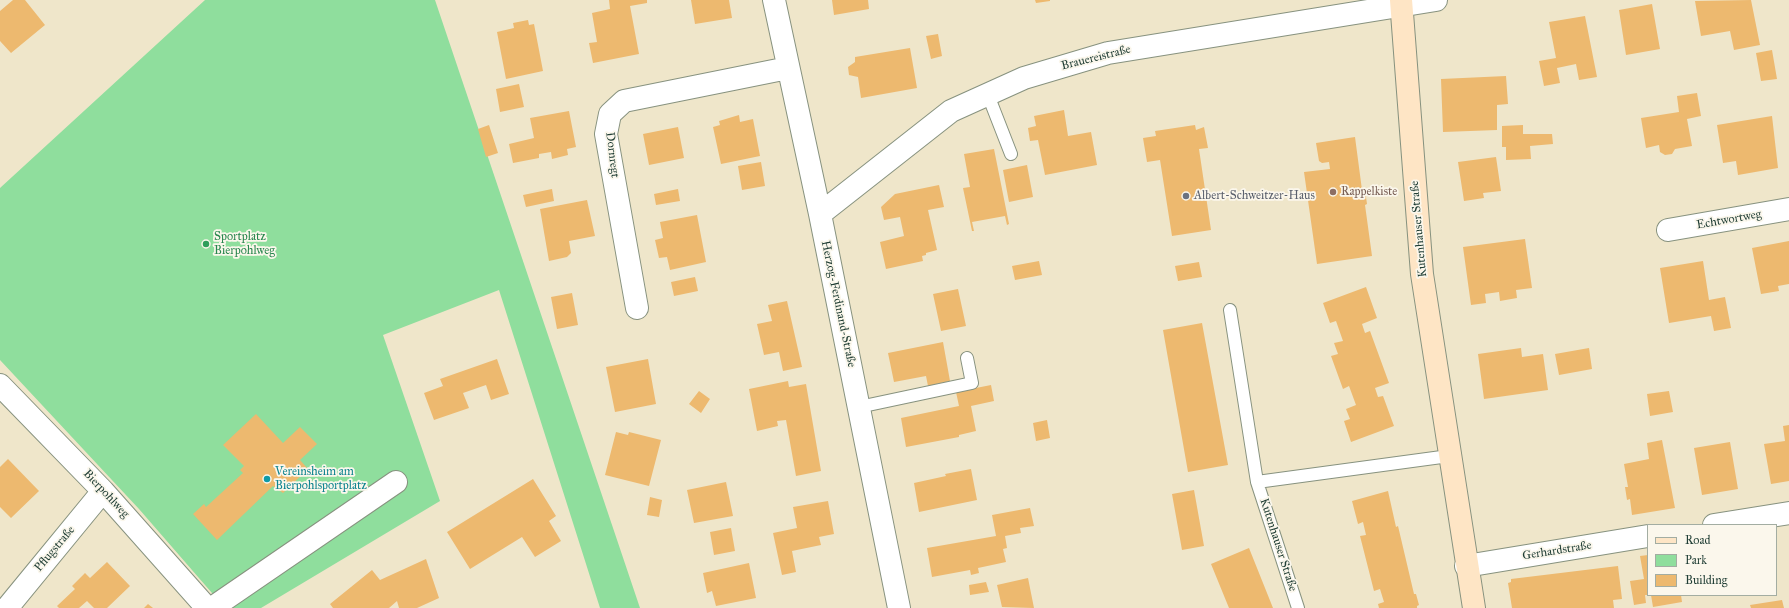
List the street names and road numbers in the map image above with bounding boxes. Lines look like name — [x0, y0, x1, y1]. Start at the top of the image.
street label: Brauereistraße — [1060, 42, 1132, 74]
street label: Dornregt — [602, 131, 622, 179]
street label: Kutenhauser Straße — [1408, 180, 1430, 278]
street label: Echtwortweg — [1696, 207, 1762, 233]
street label: Herzog-Ferdinand-Straße — [818, 239, 858, 369]
street label: Bierpohlweg — [80, 467, 132, 521]
street label: Kutenhauser Straße — [1256, 497, 1300, 593]
street label: Pflugstraße — [32, 523, 78, 575]
street label: Gerhardstraße — [1521, 538, 1593, 564]

